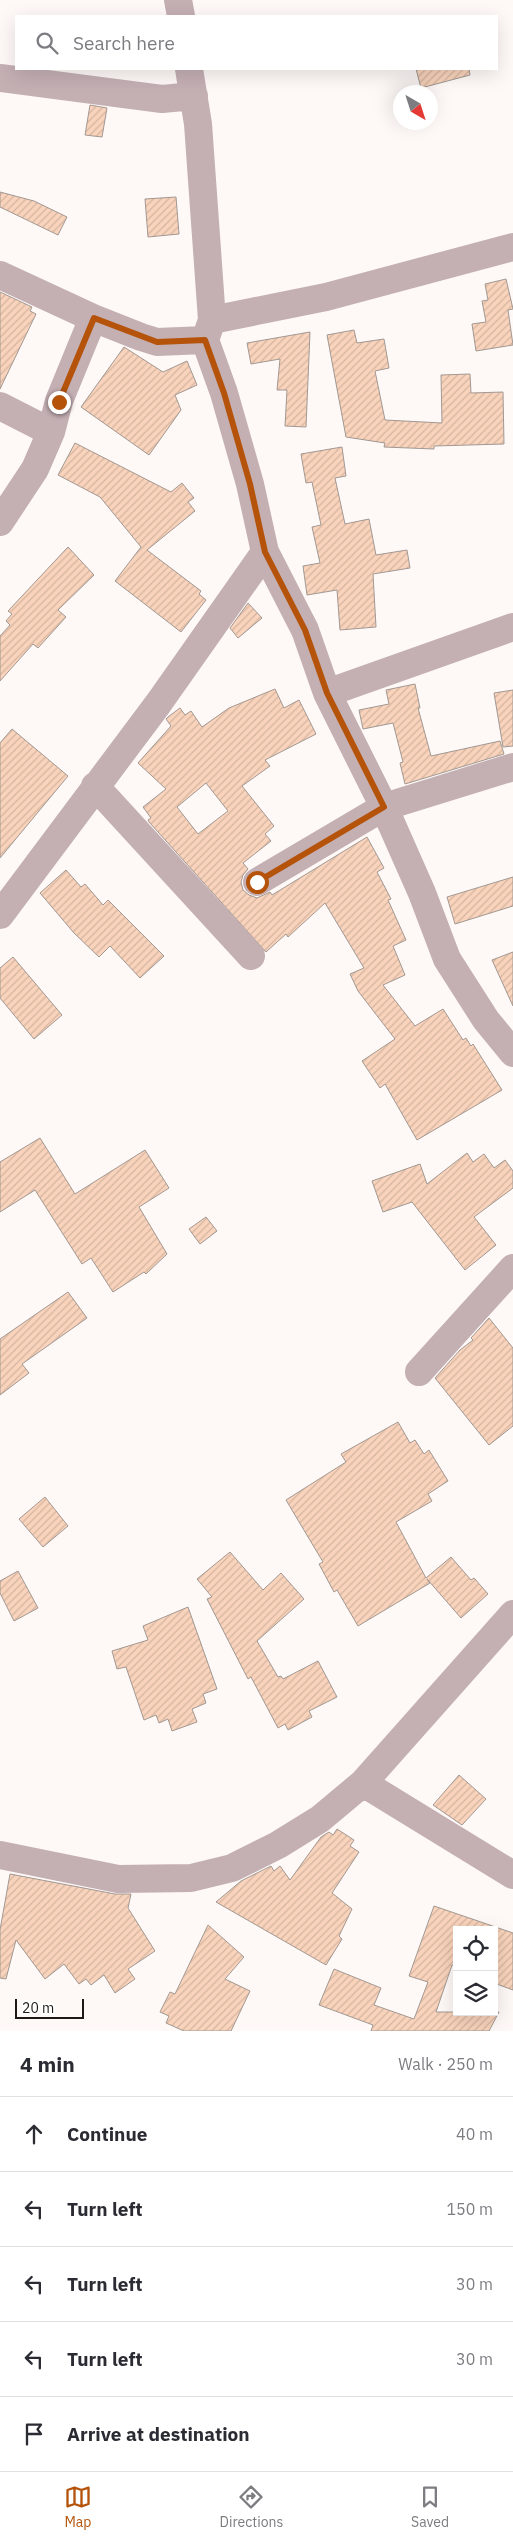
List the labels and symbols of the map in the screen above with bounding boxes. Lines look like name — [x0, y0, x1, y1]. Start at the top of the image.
north arrow — [393, 85, 438, 130]
route end — [48, 391, 71, 414]
route start — [246, 871, 269, 894]
scale bar — [15, 1996, 84, 2019]

